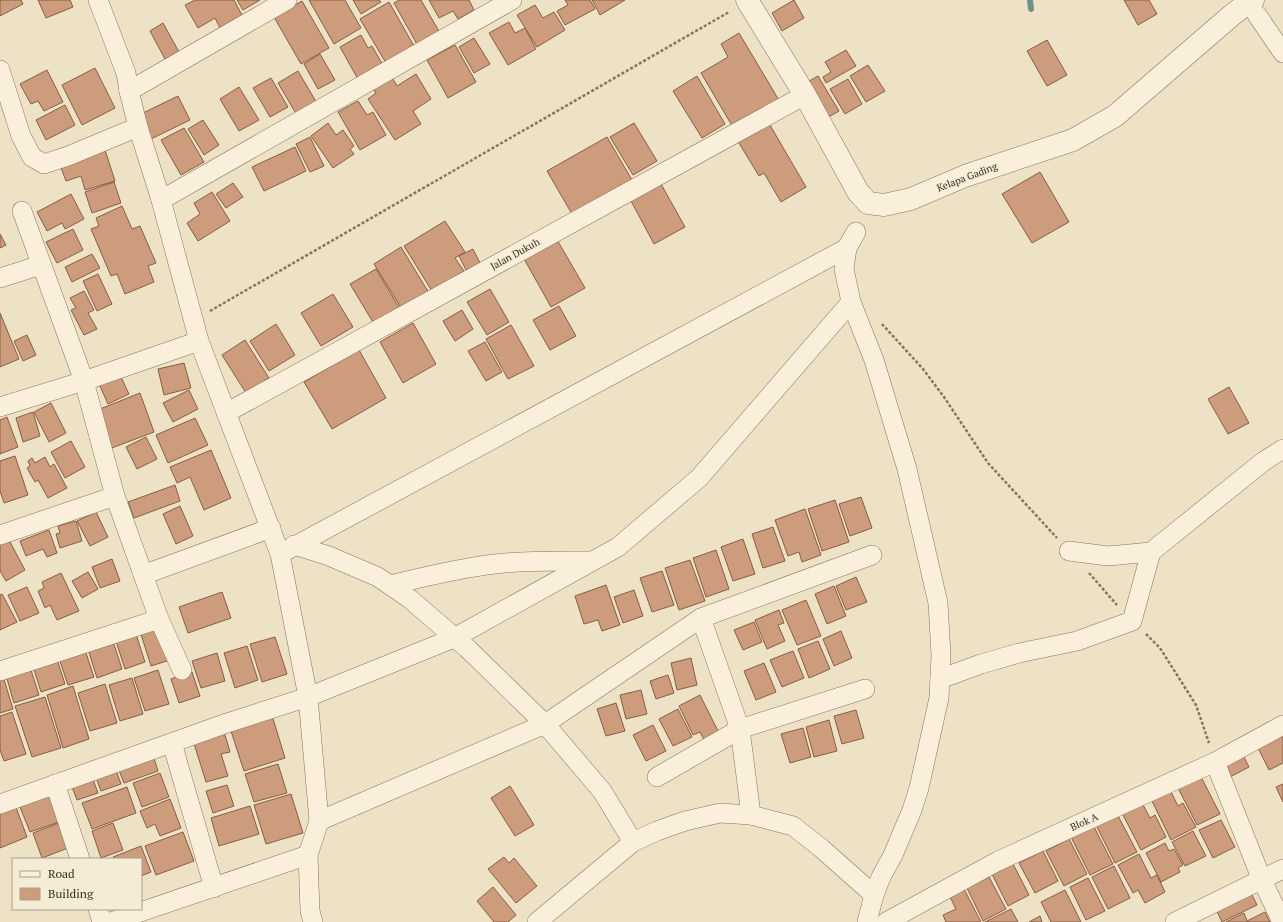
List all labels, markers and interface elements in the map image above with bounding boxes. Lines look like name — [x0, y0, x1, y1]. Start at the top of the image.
street label: Kelapa Gading — [935, 159, 1000, 195]
street label: Jalan Dukuh — [488, 235, 542, 273]
street label: Blok A — [1068, 810, 1100, 834]
legend — [12, 858, 142, 910]
text: Road — [48, 866, 75, 881]
text: Building — [48, 886, 94, 901]

